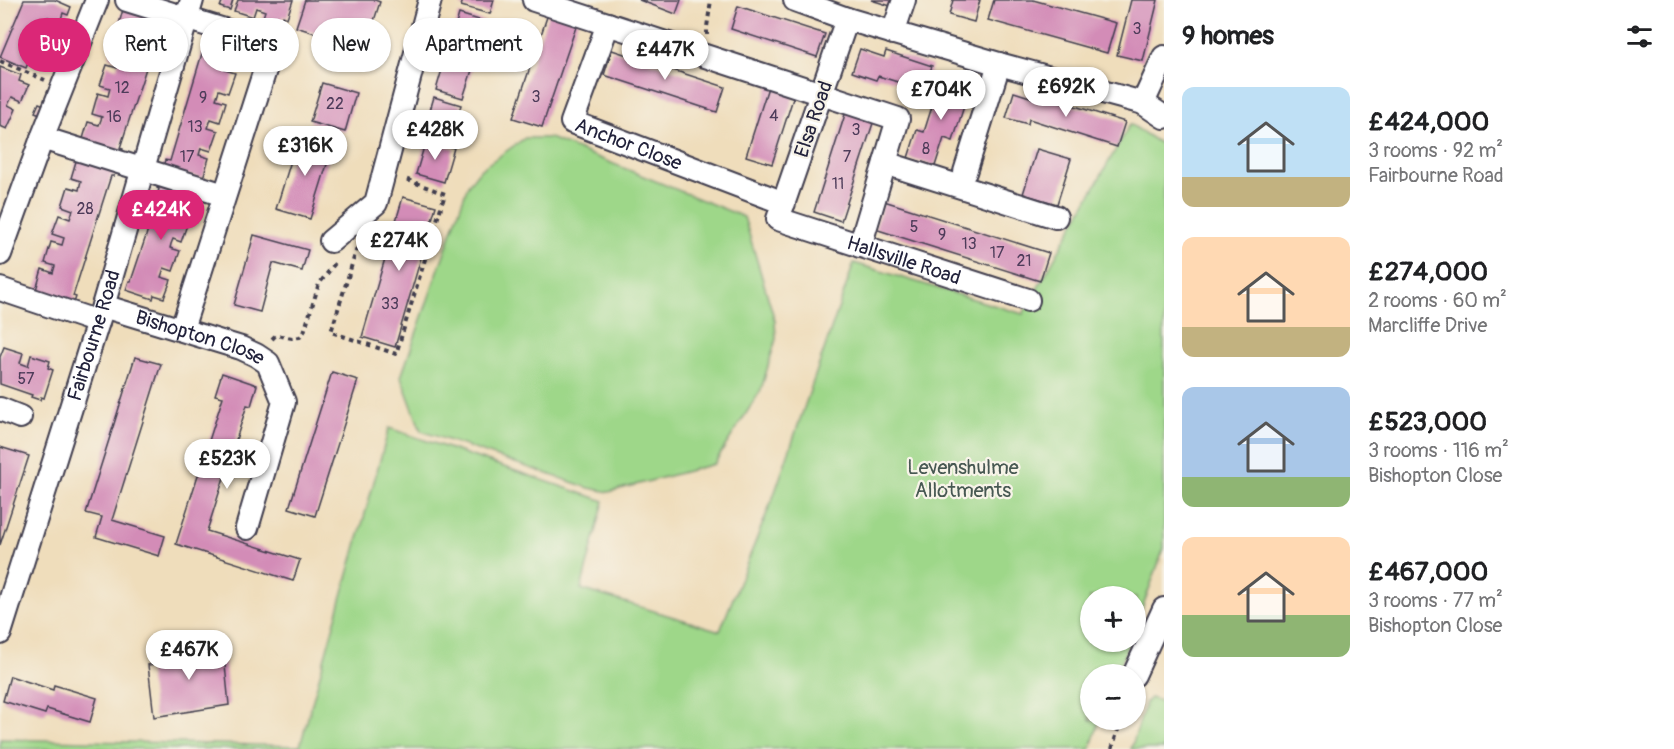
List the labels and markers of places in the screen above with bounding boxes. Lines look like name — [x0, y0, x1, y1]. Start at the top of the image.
pin: £447K — [623, 30, 707, 81]
pin: £692K — [1024, 67, 1108, 118]
pin: £704K — [899, 70, 983, 121]
pin: £428K — [393, 110, 477, 161]
pin: £316K — [263, 126, 347, 177]
pin: £424K — [119, 190, 203, 241]
pin: £274K — [357, 221, 441, 272]
pin: £523K — [185, 439, 269, 490]
pin: £467K — [147, 630, 231, 681]

